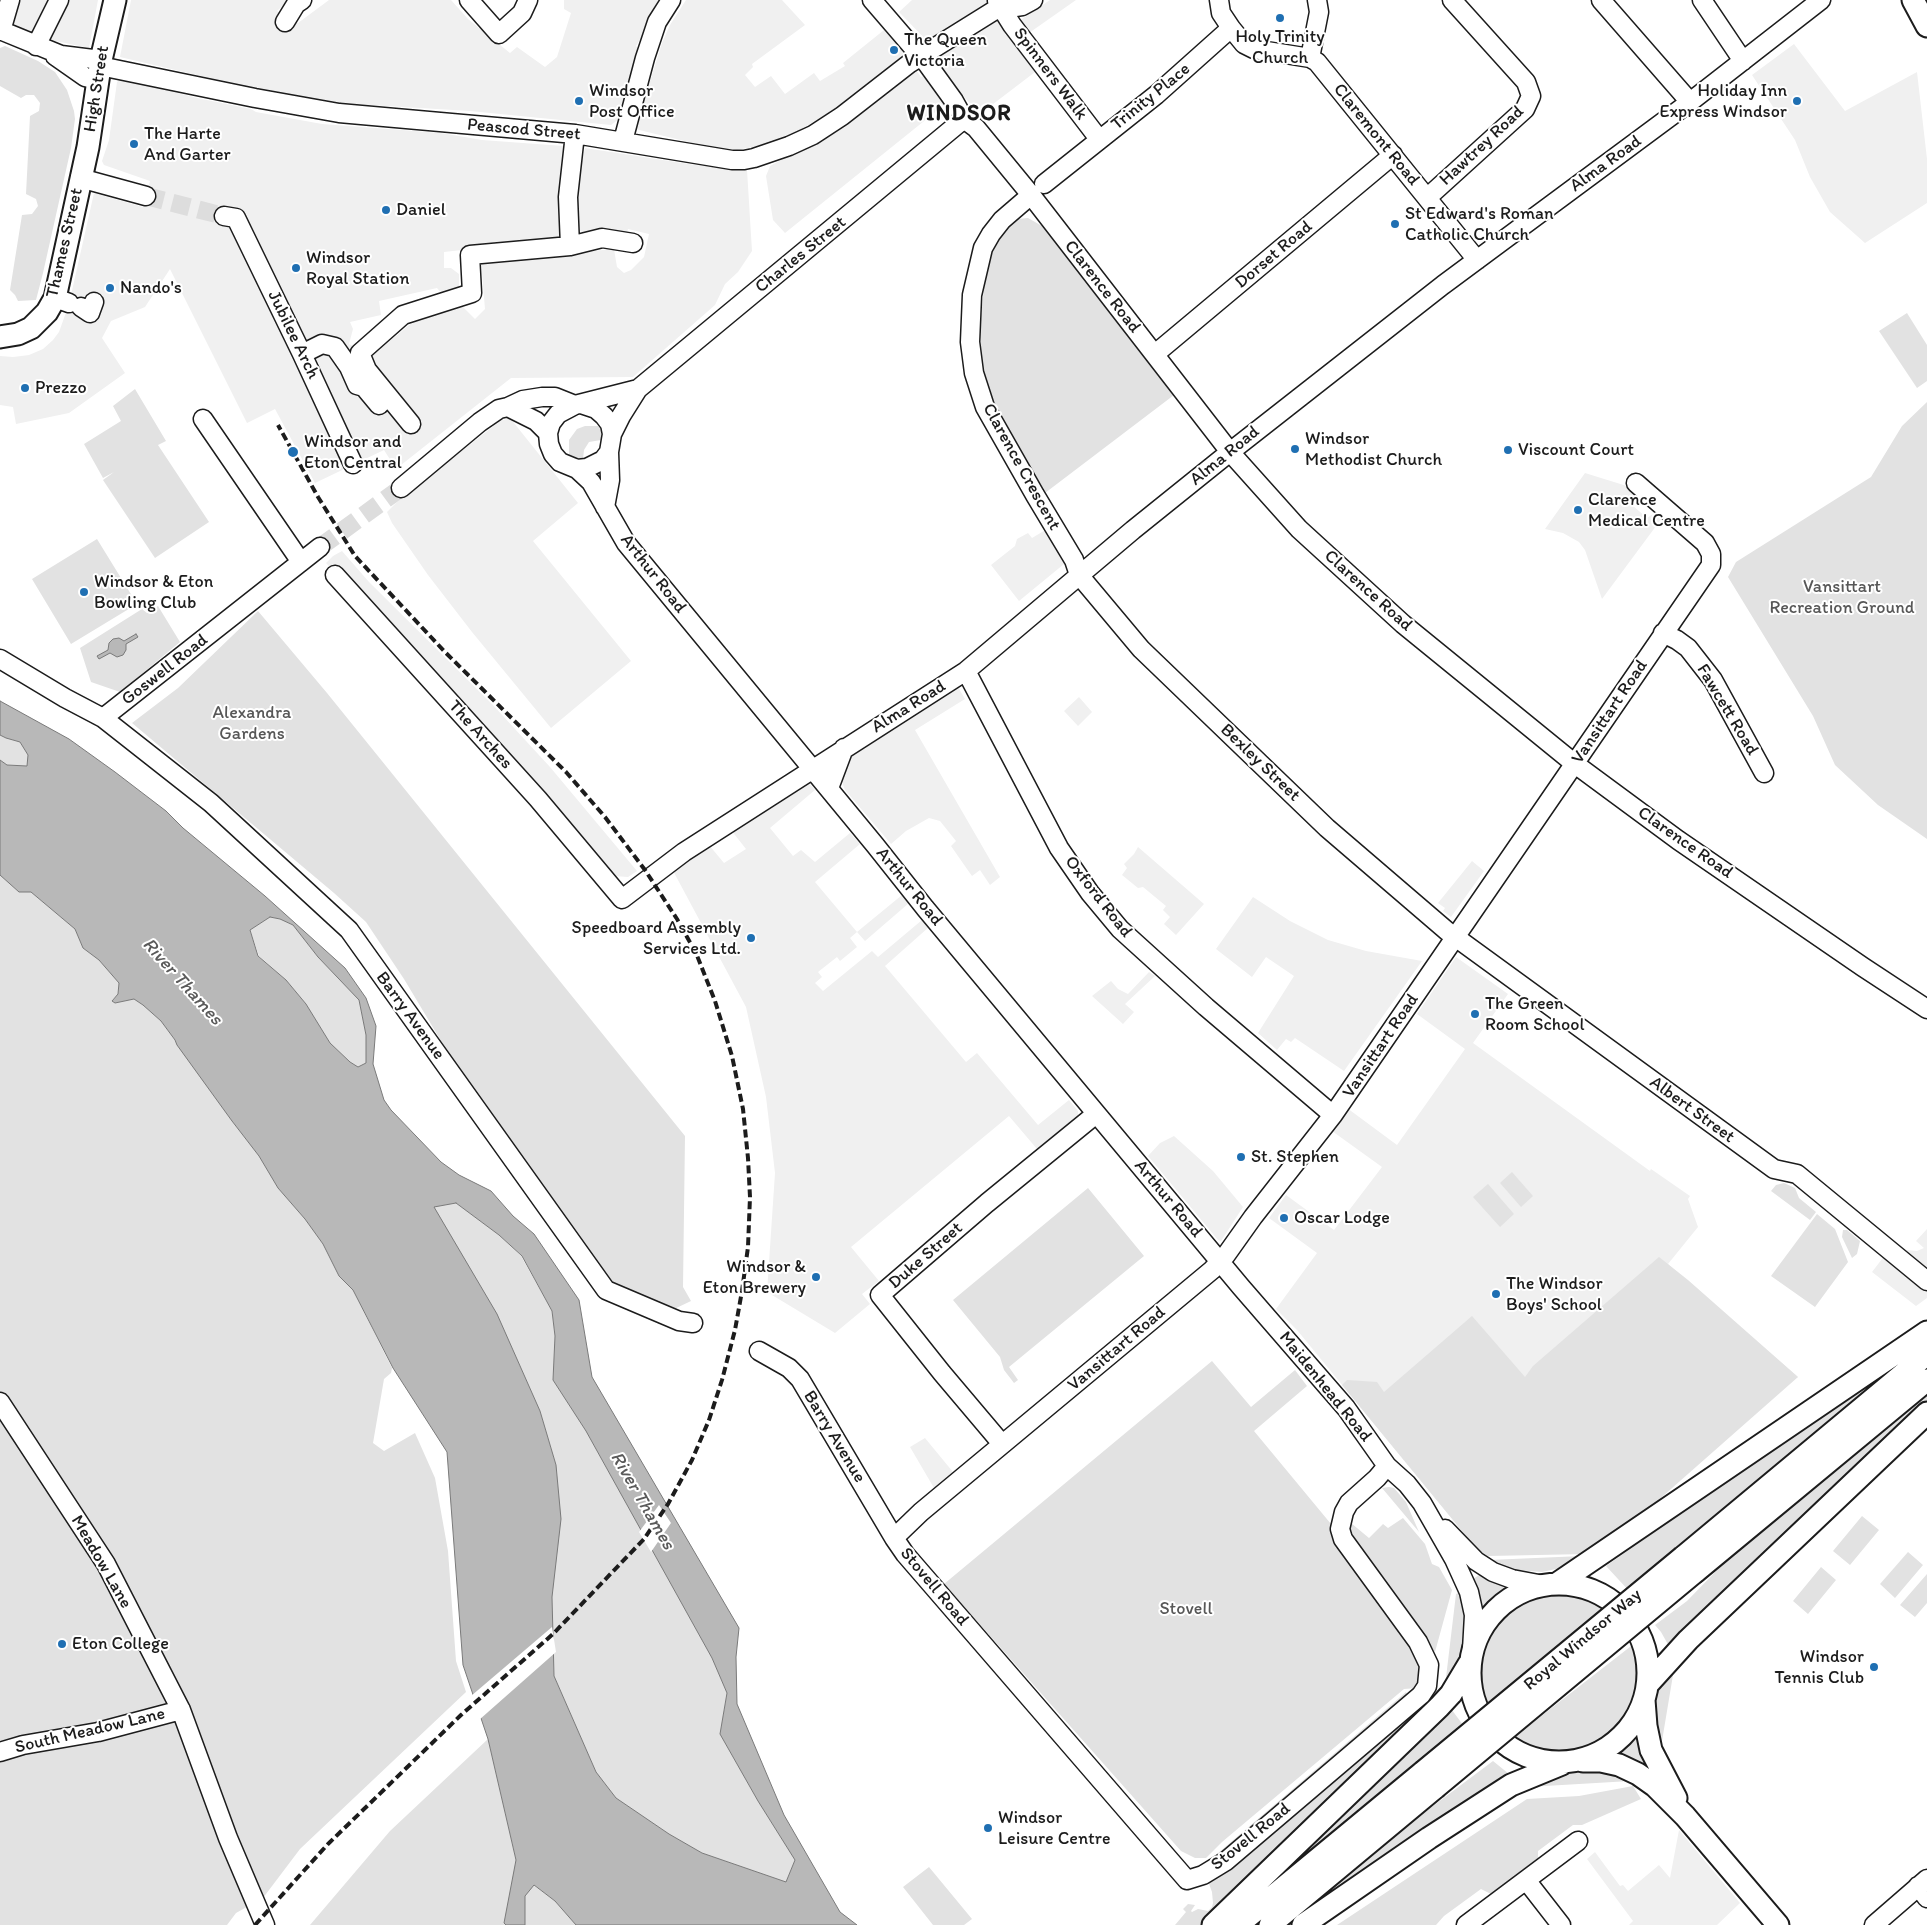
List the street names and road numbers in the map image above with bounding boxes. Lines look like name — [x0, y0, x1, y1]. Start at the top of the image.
street label: Spinners Walk — [1008, 23, 1092, 125]
street label: High Street — [80, 44, 114, 134]
street label: Trinity Place — [1107, 59, 1195, 135]
street label: Claremont Road — [1328, 79, 1424, 191]
street label: Hawtrey Road — [1435, 101, 1529, 191]
street label: Peascod Street — [466, 114, 582, 146]
street label: Alma Road — [1566, 131, 1646, 197]
street label: Thames Street — [42, 186, 88, 300]
street label: Charles Street — [751, 212, 851, 298]
street label: Dorset Road — [1231, 216, 1317, 294]
street label: Clarence Road — [1059, 236, 1145, 338]
street label: Jubilee Arch — [262, 287, 324, 383]
street label: Clarence Crescent — [977, 400, 1065, 534]
street label: Alma Road — [1186, 421, 1264, 491]
street label: Arthur Road — [615, 530, 691, 618]
street label: Clarence Road — [1319, 546, 1417, 636]
street label: Goswell Road — [118, 630, 212, 710]
street label: Vansittart Road — [1567, 656, 1653, 768]
street label: Fawcett Road — [1691, 660, 1763, 760]
street label: Alma Road — [868, 676, 950, 738]
street label: The Arches — [443, 696, 517, 774]
street label: Bexley Street — [1215, 719, 1305, 807]
street label: Clarence Road — [1633, 802, 1737, 884]
street label: Arthur Road — [871, 843, 947, 931]
street label: Oxford Road — [1059, 852, 1137, 942]
street label: Barry Avenue — [371, 968, 449, 1064]
street label: Vansittart Road — [1338, 990, 1424, 1102]
street label: Albert Street — [1645, 1072, 1739, 1148]
street label: Arthur Road — [1129, 1156, 1207, 1242]
street label: Duke Street — [884, 1218, 968, 1294]
street label: Vansittart Road — [1064, 1302, 1170, 1396]
street label: Maidenhead Road — [1274, 1327, 1376, 1447]
street label: Barry Avenue — [798, 1387, 870, 1487]
street label: Meadow Lane — [66, 1511, 136, 1613]
street label: Stovell Road — [895, 1543, 973, 1631]
street label: Royal Windsor Way — [1520, 1584, 1646, 1696]
street label: South Meadow Lane — [13, 1703, 167, 1759]
street label: Stovell Road — [1207, 1798, 1295, 1876]

